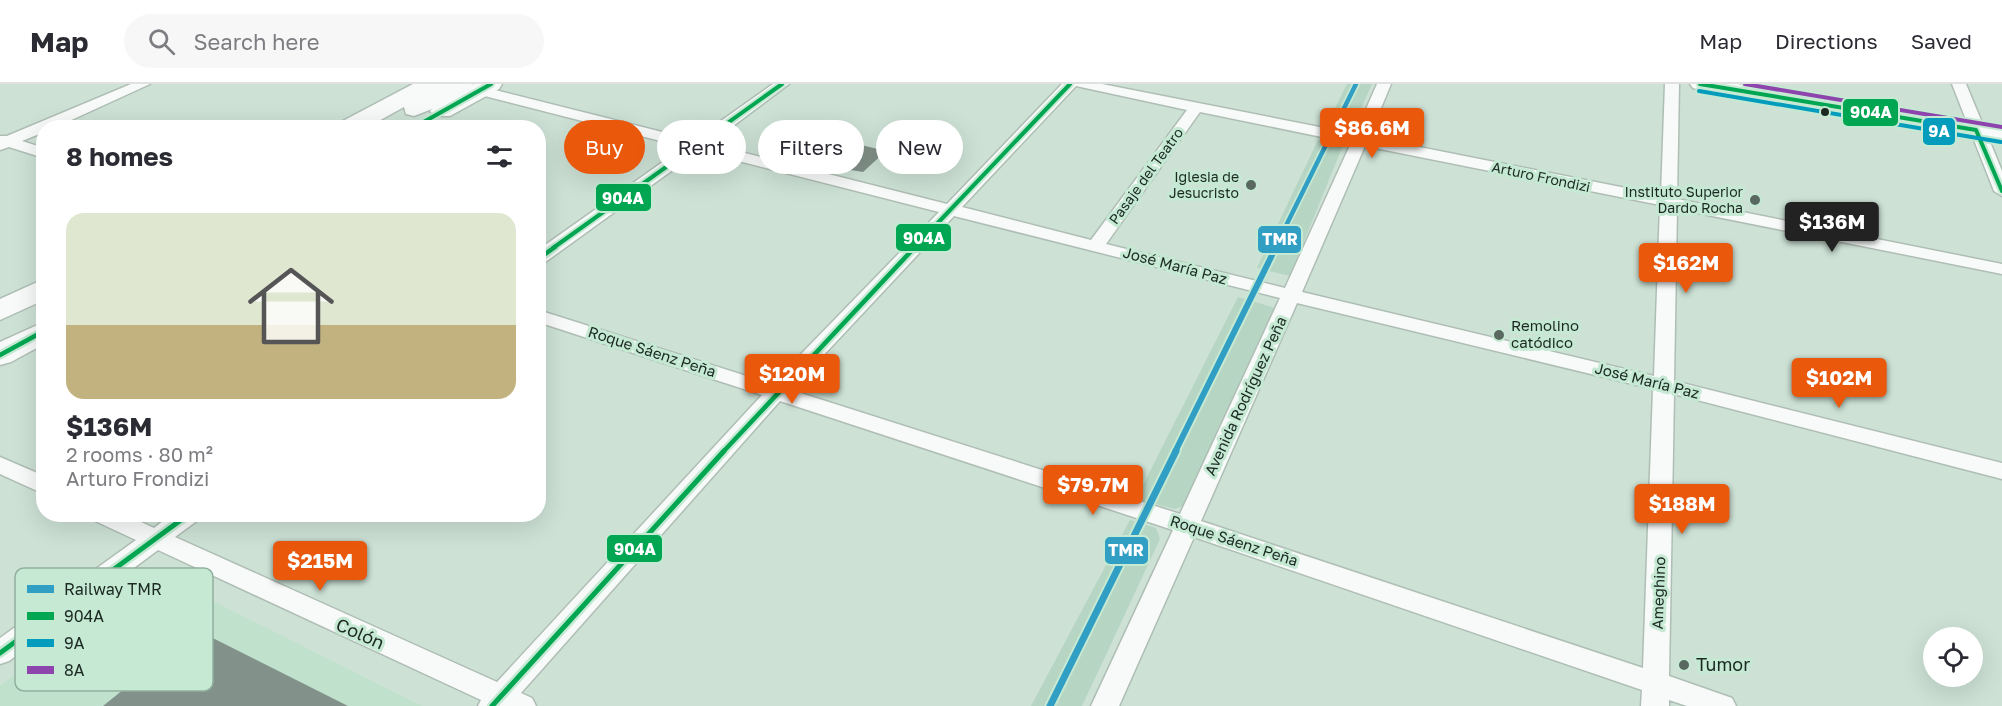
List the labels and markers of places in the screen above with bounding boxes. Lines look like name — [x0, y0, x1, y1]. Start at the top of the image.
unlabelled marker — [1819, 106, 1831, 118]
pin: $86.6M — [1323, 108, 1421, 159]
place label: Iglesia de Jesucristo — [1169, 168, 1239, 201]
marker: Iglesia de Jesucristo — [1244, 178, 1258, 192]
place label: Instituto Superior Dardo Rocha — [1624, 183, 1744, 216]
marker: Instituto Superior Dardo Rocha — [1748, 193, 1762, 207]
pin: $136M — [1790, 202, 1874, 253]
pin: $162M — [1644, 243, 1728, 294]
place label: Remolino catódico — [1511, 316, 1579, 351]
marker: Remolino catódico — [1492, 328, 1506, 342]
pin: $120M — [750, 354, 834, 405]
pin: $102M — [1797, 358, 1881, 409]
pin: $79.7M — [1044, 465, 1142, 516]
pin: $188M — [1640, 484, 1724, 535]
pin: $215M — [278, 541, 362, 592]
place label: Tumor — [1696, 653, 1750, 675]
marker: Tumor — [1677, 658, 1691, 672]

